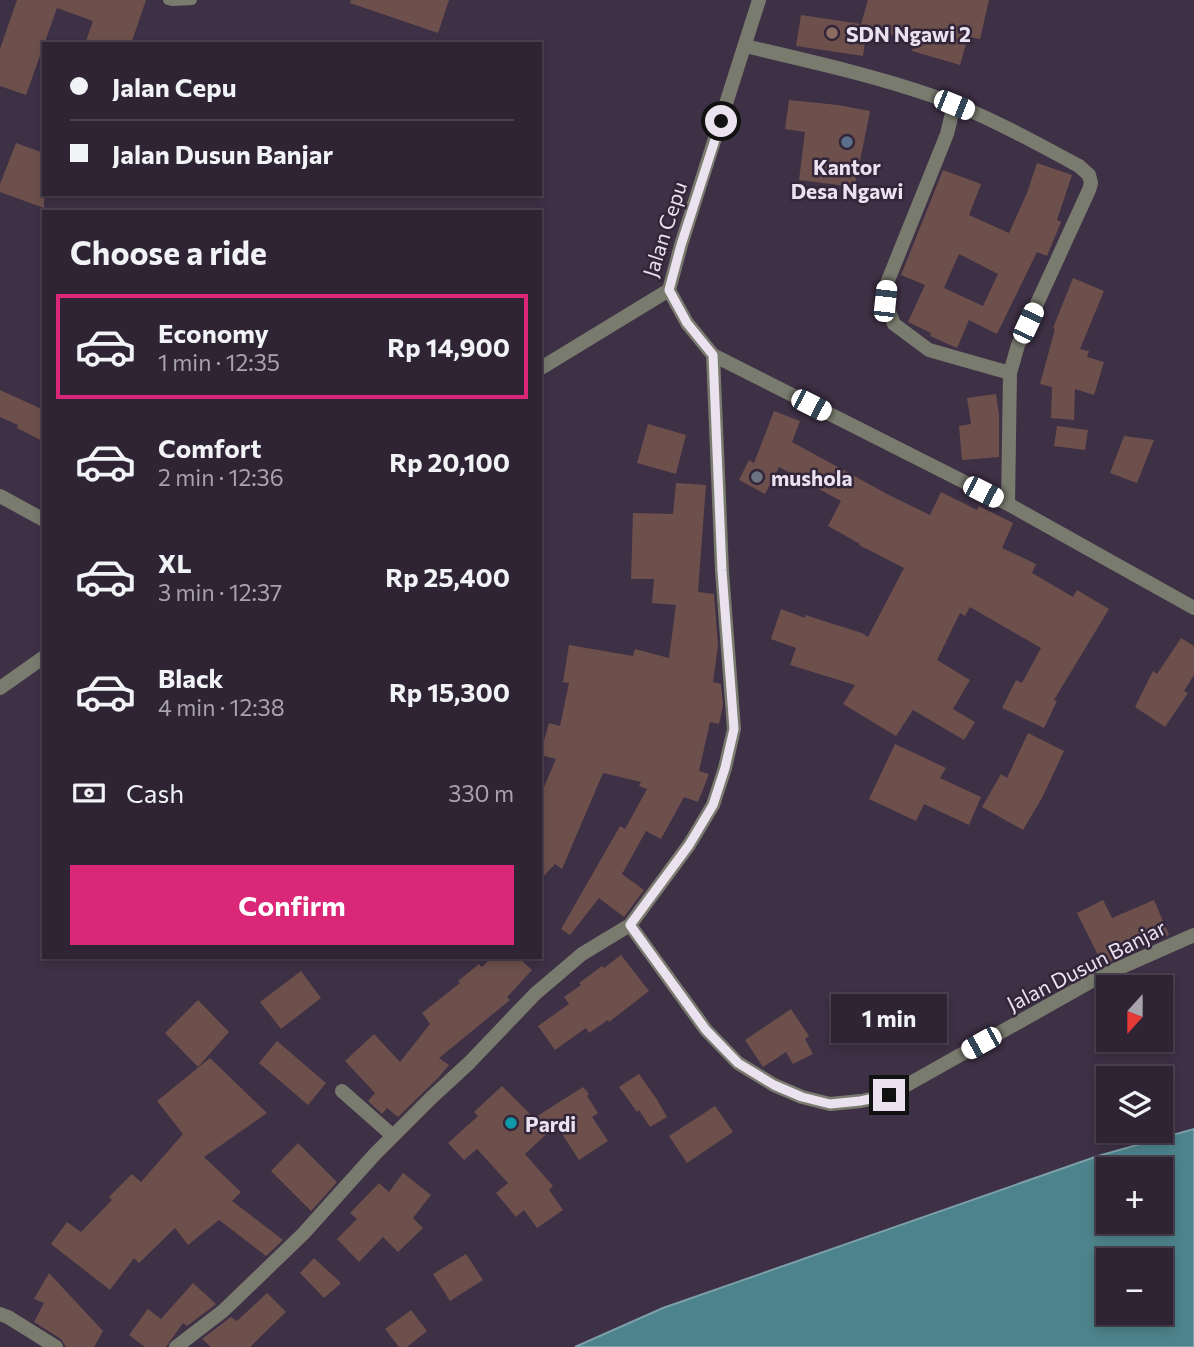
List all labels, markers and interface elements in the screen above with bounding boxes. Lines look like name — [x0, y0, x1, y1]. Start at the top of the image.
place label: SDN Ngawi 2 — [846, 21, 971, 46]
marker: SDN Ngawi 2 — [824, 25, 840, 41]
text: Jalan Cepu — [112, 71, 237, 102]
car — [931, 87, 978, 123]
route start — [705, 105, 737, 137]
marker: Kantor Desa Ngawi — [839, 134, 855, 150]
text: Jalan Dusun Banjar — [112, 138, 333, 169]
place label: Kantor Desa Ngawi — [791, 154, 903, 203]
street label: Jalan Cepu — [637, 178, 691, 280]
text: Choose a ride — [70, 232, 267, 272]
car — [873, 279, 898, 323]
car — [1010, 300, 1047, 346]
icon: car — [74, 315, 137, 378]
text: Economy — [158, 317, 269, 348]
text: Rp 14,900 — [387, 331, 510, 362]
text: 1 min · 12:35 — [158, 348, 280, 376]
car — [788, 386, 835, 424]
icon: car — [74, 430, 137, 493]
text: Comfort — [158, 432, 261, 463]
text: Rp 20,100 — [389, 446, 510, 477]
text: 2 min · 12:36 — [158, 463, 284, 491]
place label: mushola — [771, 465, 853, 490]
marker: mushola — [749, 469, 765, 485]
car — [960, 473, 1007, 511]
icon: car — [74, 545, 137, 608]
text: XL — [158, 547, 192, 578]
text: Rp 25,400 — [385, 561, 510, 592]
text: 3 min · 12:37 — [158, 578, 282, 606]
icon: car — [74, 660, 137, 723]
text: Black — [158, 662, 224, 693]
text: Rp 15,300 — [389, 676, 510, 707]
text: 4 min · 12:38 — [158, 693, 285, 721]
icon: cash — [70, 774, 108, 812]
text: Cash — [126, 777, 184, 808]
text: 330 m — [448, 779, 514, 807]
button: Confirm — [70, 865, 514, 945]
street label: Jalan Dusun Banjar — [1002, 914, 1170, 1016]
north arrow — [1096, 975, 1172, 1052]
map controls — [1096, 975, 1173, 1325]
callout: 1 min — [831, 993, 947, 1042]
text: 1 min — [862, 1004, 916, 1032]
car — [958, 1024, 1005, 1062]
button: layers — [1096, 1066, 1173, 1143]
route end — [873, 1079, 905, 1111]
place label: Pardi — [525, 1111, 576, 1136]
marker: Pardi — [503, 1115, 519, 1131]
button: + — [1096, 1157, 1173, 1234]
button: − — [1096, 1248, 1173, 1325]

